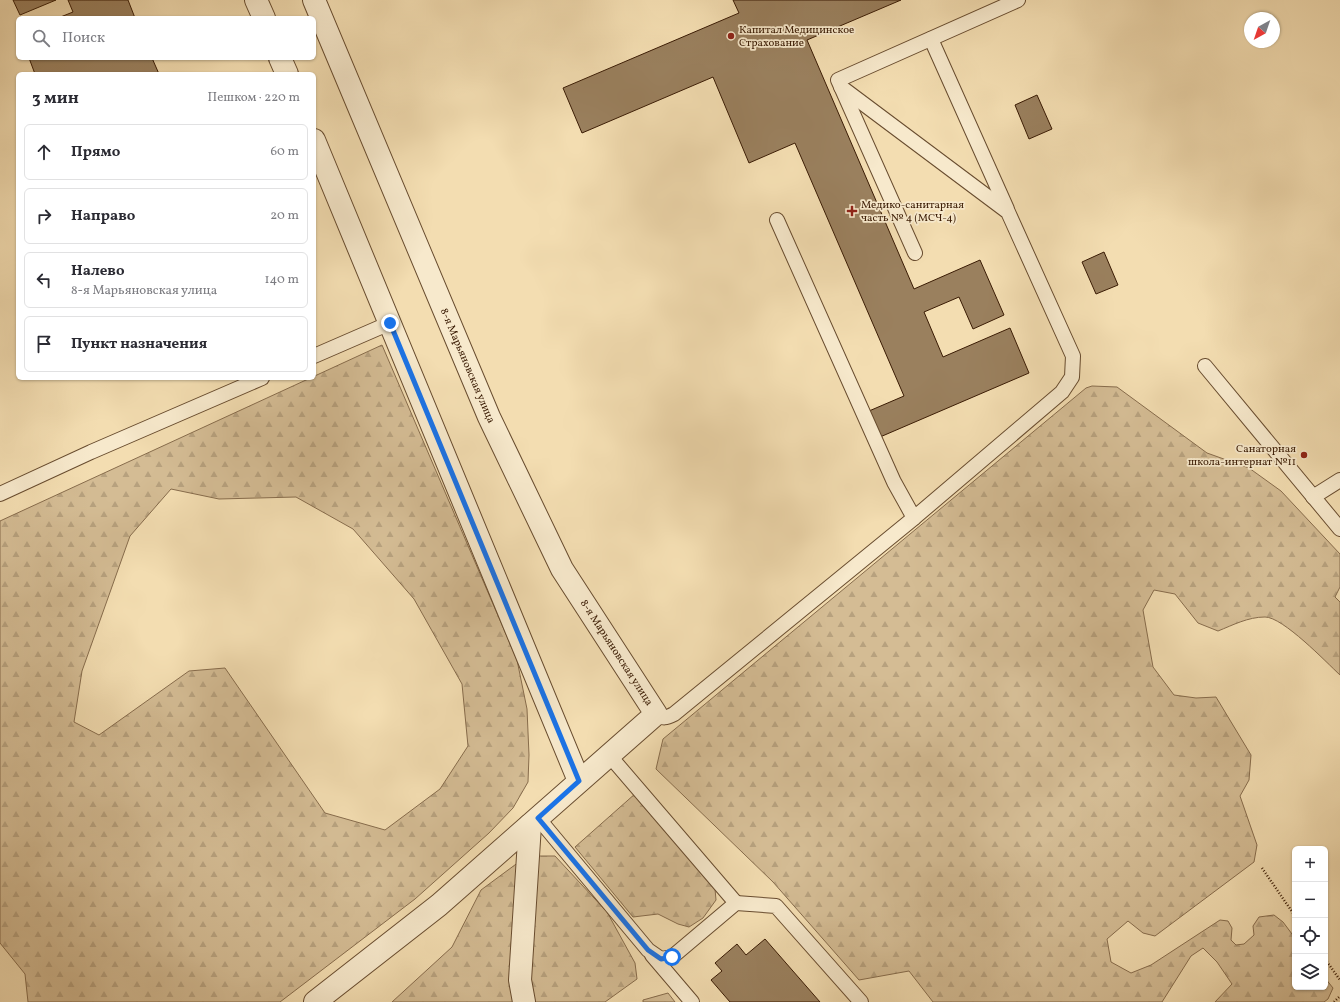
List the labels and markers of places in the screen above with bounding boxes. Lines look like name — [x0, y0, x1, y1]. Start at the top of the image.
place label: Капитал Медицинское Страхование — [739, 23, 854, 51]
marker: Капитал Медицинское Страхование — [726, 31, 736, 41]
place label: Медико-санитарная часть № 4 (МСЧ-4) — [861, 198, 964, 226]
marker: Медико-санитарная часть № 4 (МСЧ-4) — [846, 205, 858, 217]
place label: Санаторная школа-интернат №11 — [1188, 442, 1296, 470]
marker: Санаторная школа-интернат №11 — [1299, 450, 1309, 460]

